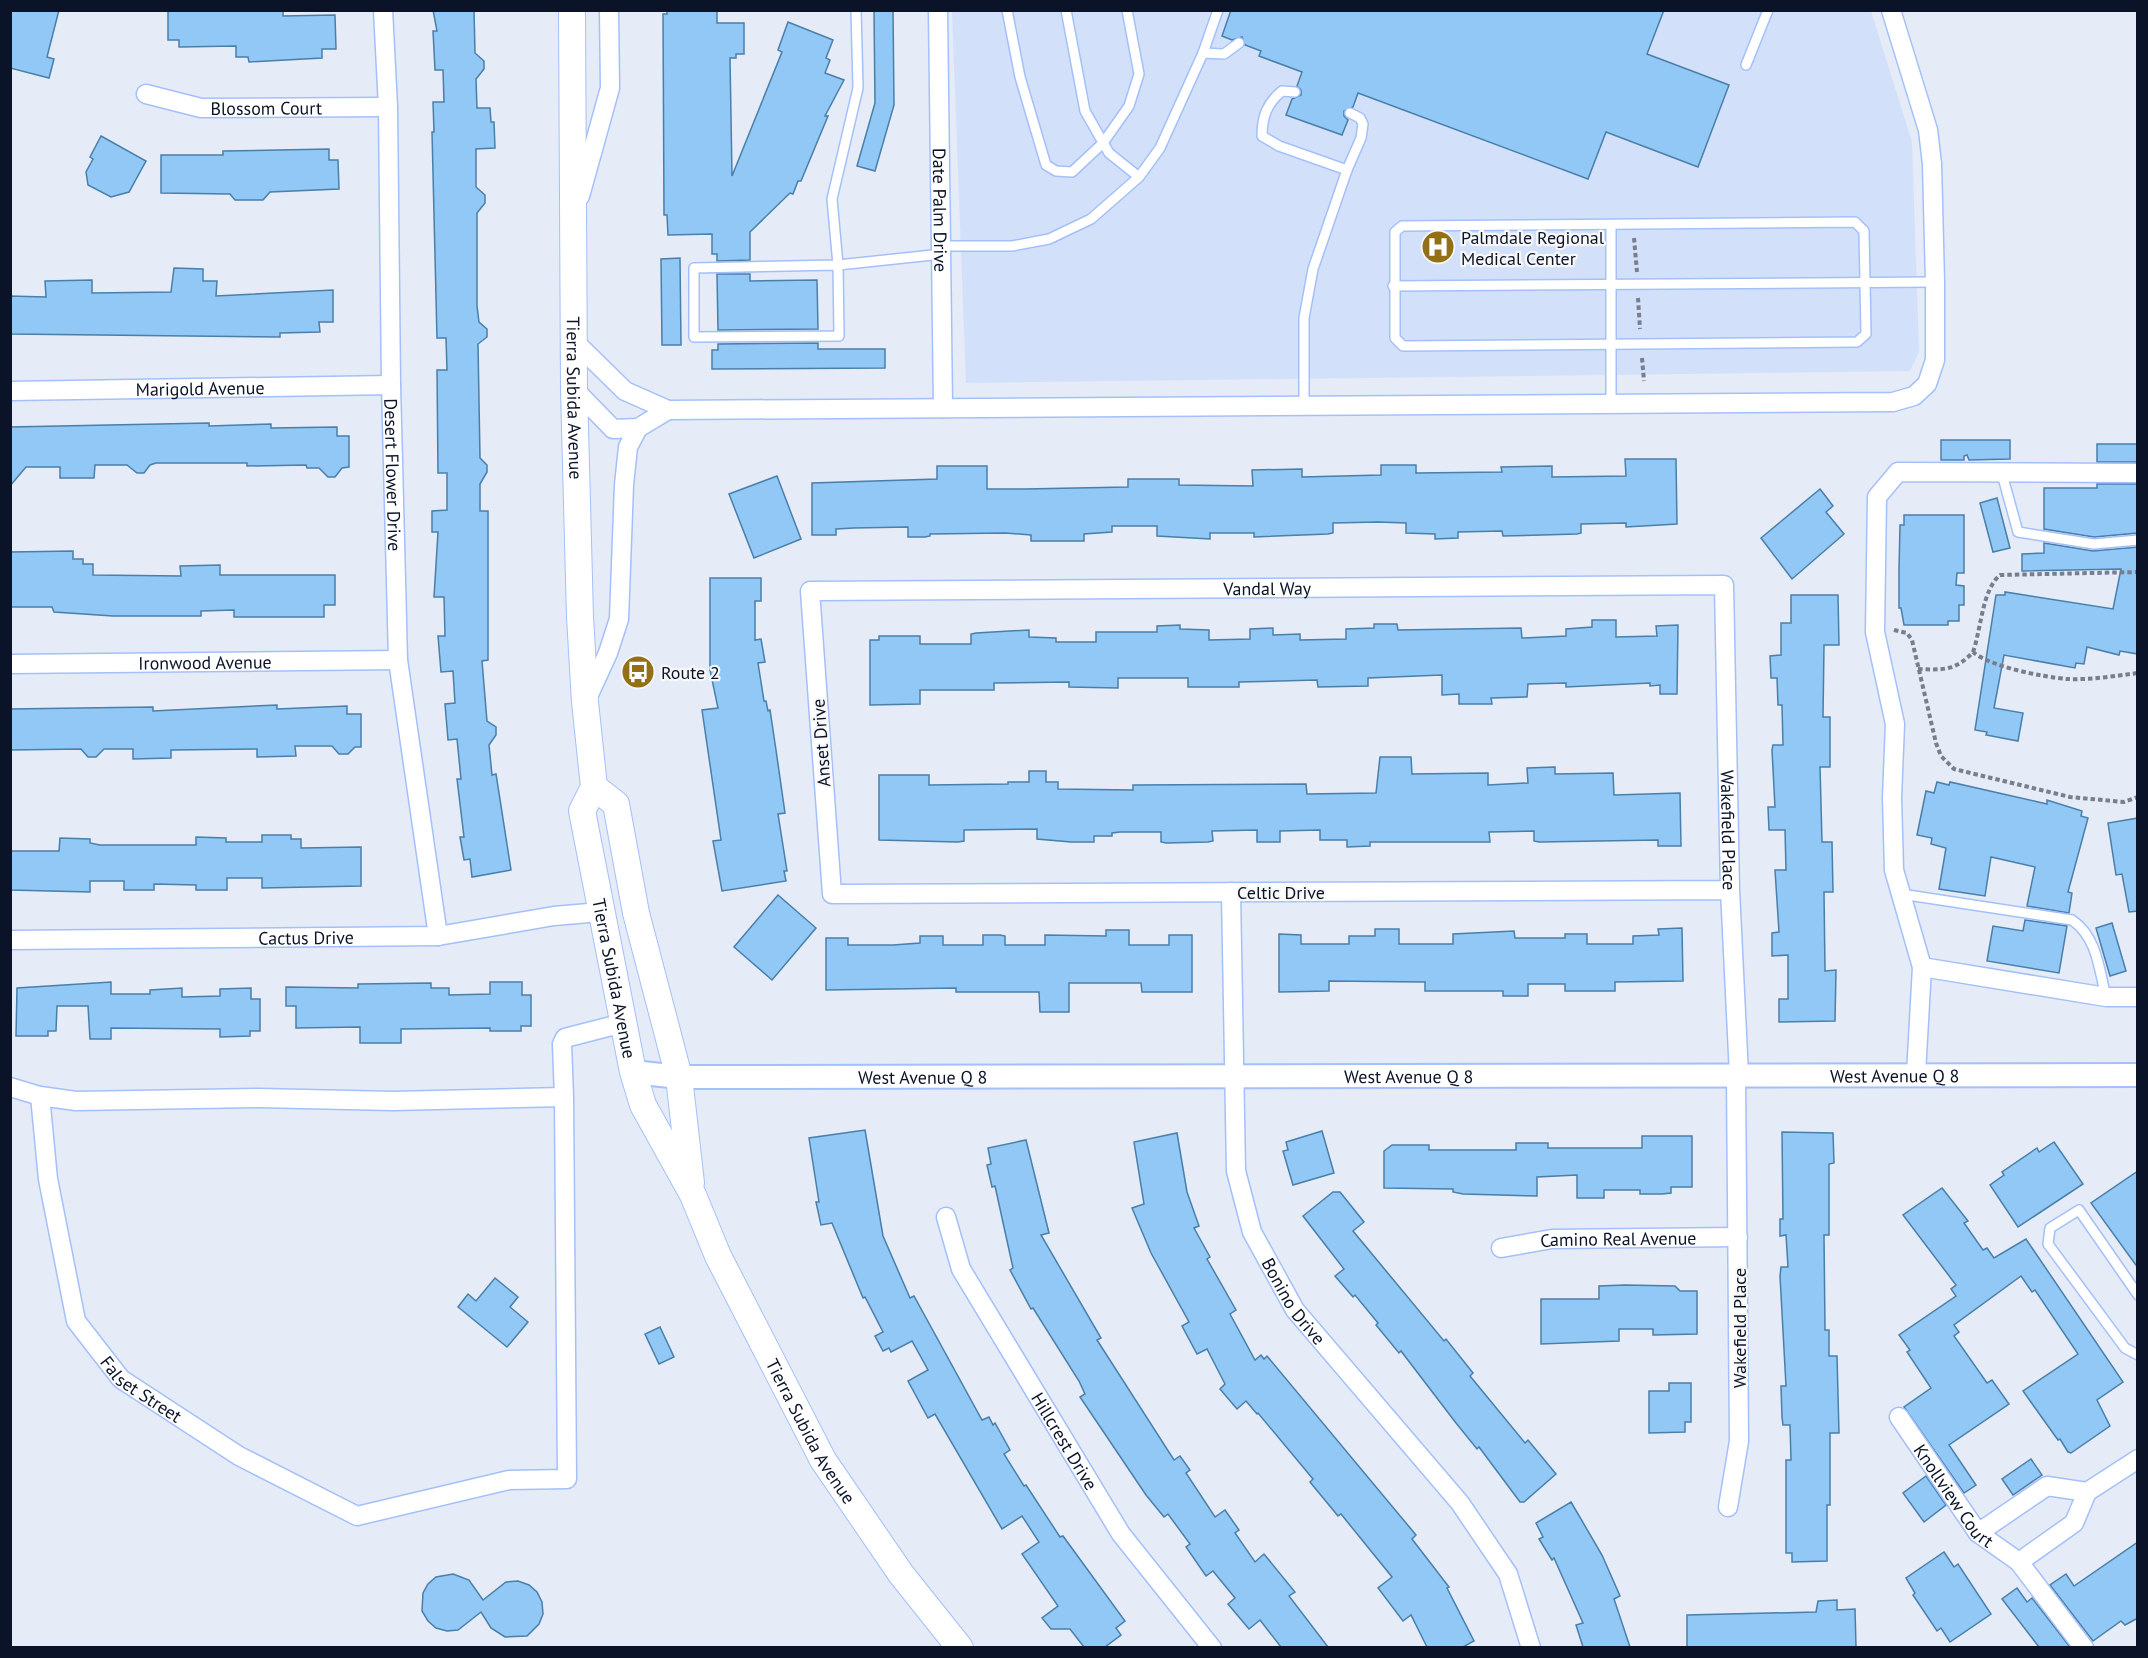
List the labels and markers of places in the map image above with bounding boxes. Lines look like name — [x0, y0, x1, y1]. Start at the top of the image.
place label: Palmdale Regional Medical Center — [1461, 226, 1605, 270]
hospital icon: Palmdale Regional Medical Center — [1420, 229, 1456, 265]
bus stop icon: Route 2 — [620, 654, 656, 690]
place label: Route 2 — [661, 661, 720, 684]

